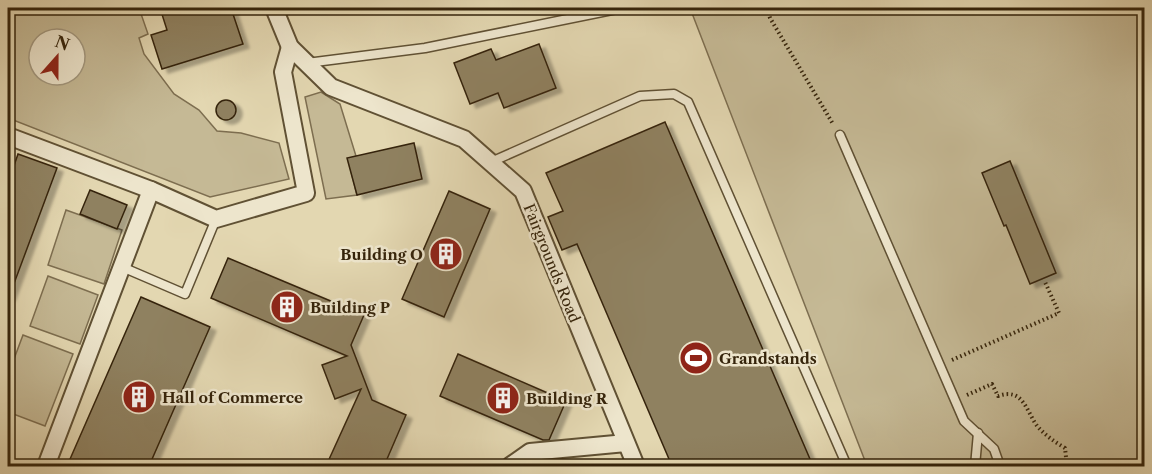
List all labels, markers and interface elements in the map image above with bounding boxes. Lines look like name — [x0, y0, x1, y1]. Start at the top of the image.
north arrow — [27, 27, 87, 87]
text: N — [52, 31, 73, 55]
street label: Fairgrounds Road — [519, 201, 585, 325]
building icon: Building O — [428, 236, 464, 272]
place label: Building O — [340, 245, 423, 264]
building icon: Building P — [269, 289, 305, 325]
place label: Building P — [310, 298, 390, 317]
sports icon: Grandstands — [678, 340, 714, 376]
place label: Grandstands — [719, 349, 817, 368]
building icon: Hall of Commerce — [121, 379, 157, 415]
building icon: Building R — [485, 380, 521, 416]
place label: Hall of Commerce — [162, 388, 303, 407]
place label: Building R — [526, 389, 609, 408]

